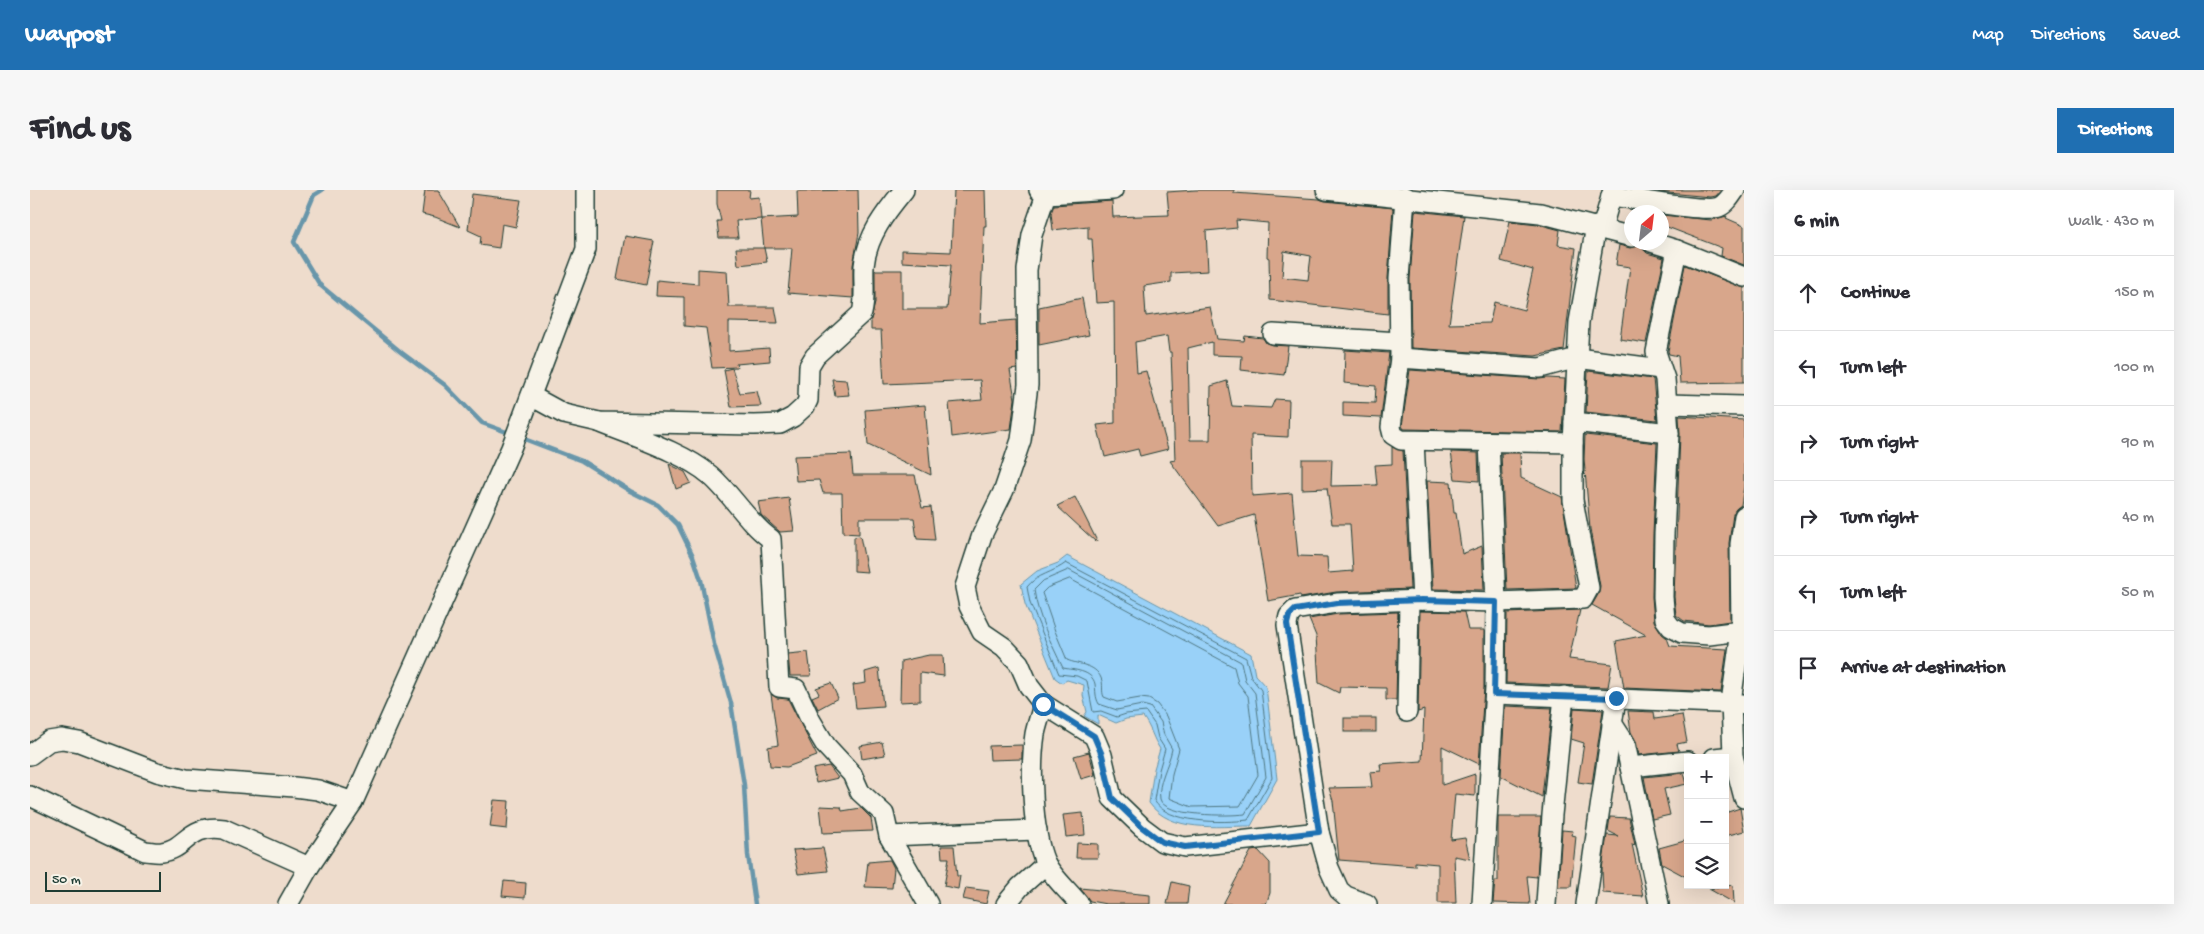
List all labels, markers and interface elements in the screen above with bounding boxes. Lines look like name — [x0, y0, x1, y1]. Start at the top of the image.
text: Waypost — [25, 21, 113, 50]
text: Map — [1972, 25, 2004, 46]
text: Directions — [2032, 25, 2105, 46]
text: Saved — [2133, 25, 2179, 46]
button: Directions — [2057, 108, 2174, 153]
text: Find us — [30, 110, 130, 151]
north arrow — [1624, 205, 1669, 250]
text: 6 min — [1794, 210, 1839, 235]
text: Walk · 430 m — [2068, 213, 2154, 232]
icon: ahead — [1794, 279, 1822, 307]
text: Continue — [1841, 282, 1910, 305]
text: 150 m — [2115, 284, 2154, 303]
icon: left — [1794, 354, 1822, 382]
text: Turn left — [1841, 357, 1905, 380]
text: 100 m — [2114, 359, 2154, 378]
icon: right — [1794, 429, 1822, 457]
text: Turn right — [1841, 432, 1917, 455]
text: 90 m — [2122, 434, 2154, 453]
icon: right — [1794, 504, 1822, 532]
text: Turn right — [1841, 507, 1917, 530]
text: 40 m — [2122, 509, 2154, 528]
icon: left — [1794, 579, 1822, 607]
text: Turn left — [1841, 582, 1905, 605]
text: 50 m — [2121, 584, 2154, 603]
icon: arrive — [1794, 654, 1822, 682]
text: Arrive at destination — [1841, 657, 2005, 680]
route end — [1605, 687, 1628, 710]
route start — [1032, 693, 1055, 716]
map controls — [1684, 754, 1729, 889]
button: + — [1684, 754, 1729, 799]
button: − — [1684, 799, 1729, 844]
button: layers — [1684, 844, 1729, 889]
scale bar — [45, 869, 161, 892]
text: 50 m — [52, 872, 81, 889]

